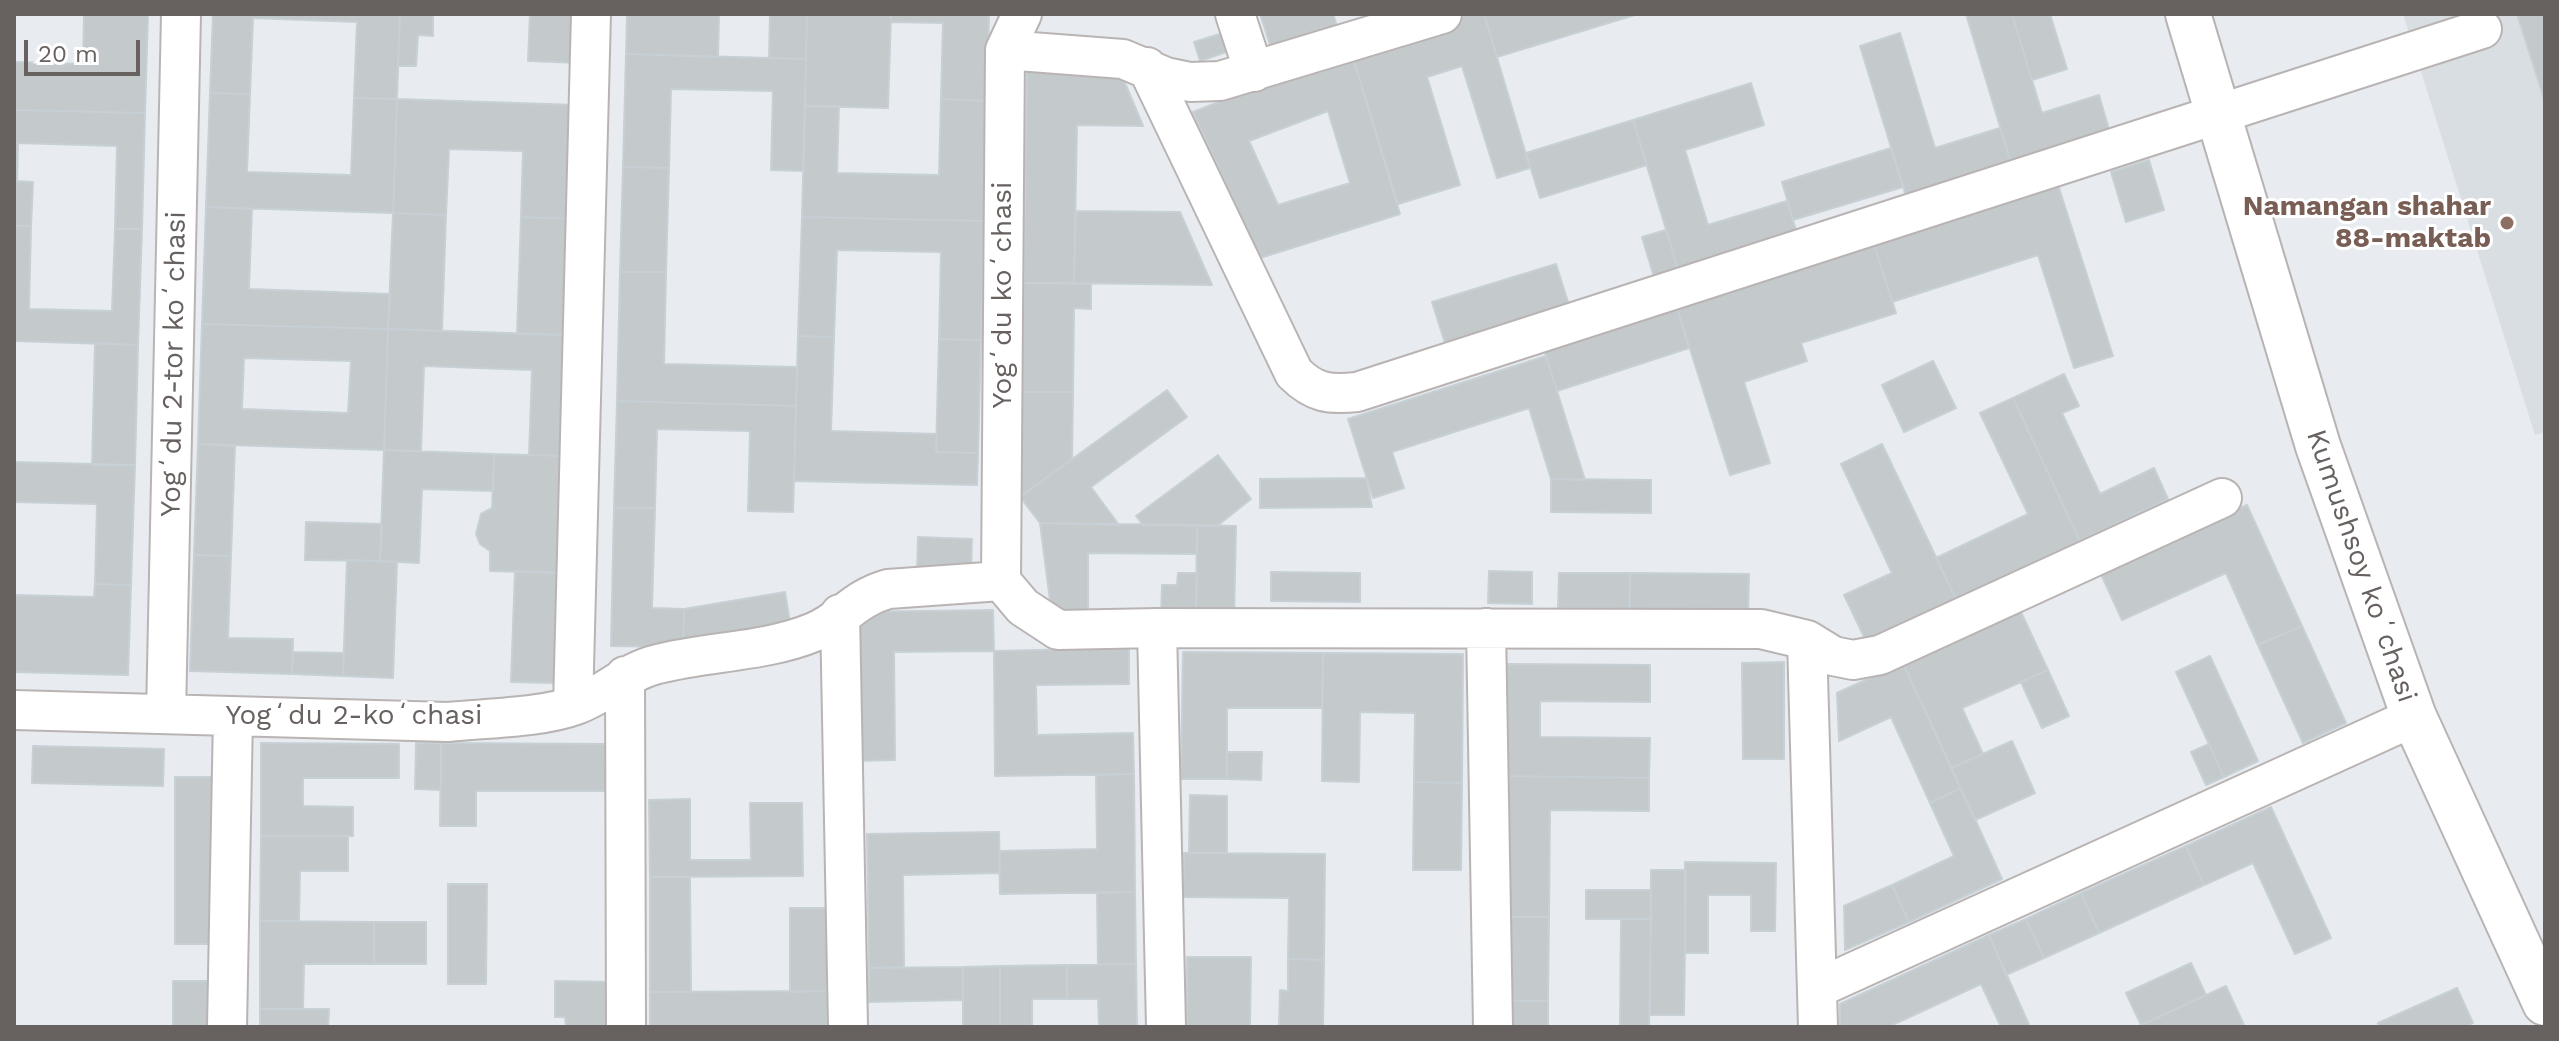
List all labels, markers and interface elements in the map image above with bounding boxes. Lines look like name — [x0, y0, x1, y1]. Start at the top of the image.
scale bar — [28, 24, 144, 74]
text: 20 m — [38, 40, 98, 68]
street label: Yogʻdu koʻchasi — [986, 182, 1020, 408]
place label: Namangan shahar 88-maktab — [2243, 190, 2491, 256]
street label: Yogʻdu 2-tor koʻchasi — [155, 211, 193, 517]
marker: Namangan shahar 88-maktab — [2498, 214, 2516, 232]
street label: Kumushsoy koʻchasi — [2299, 425, 2423, 707]
street label: Yogʻdu 2-koʻchasi — [226, 699, 482, 733]

